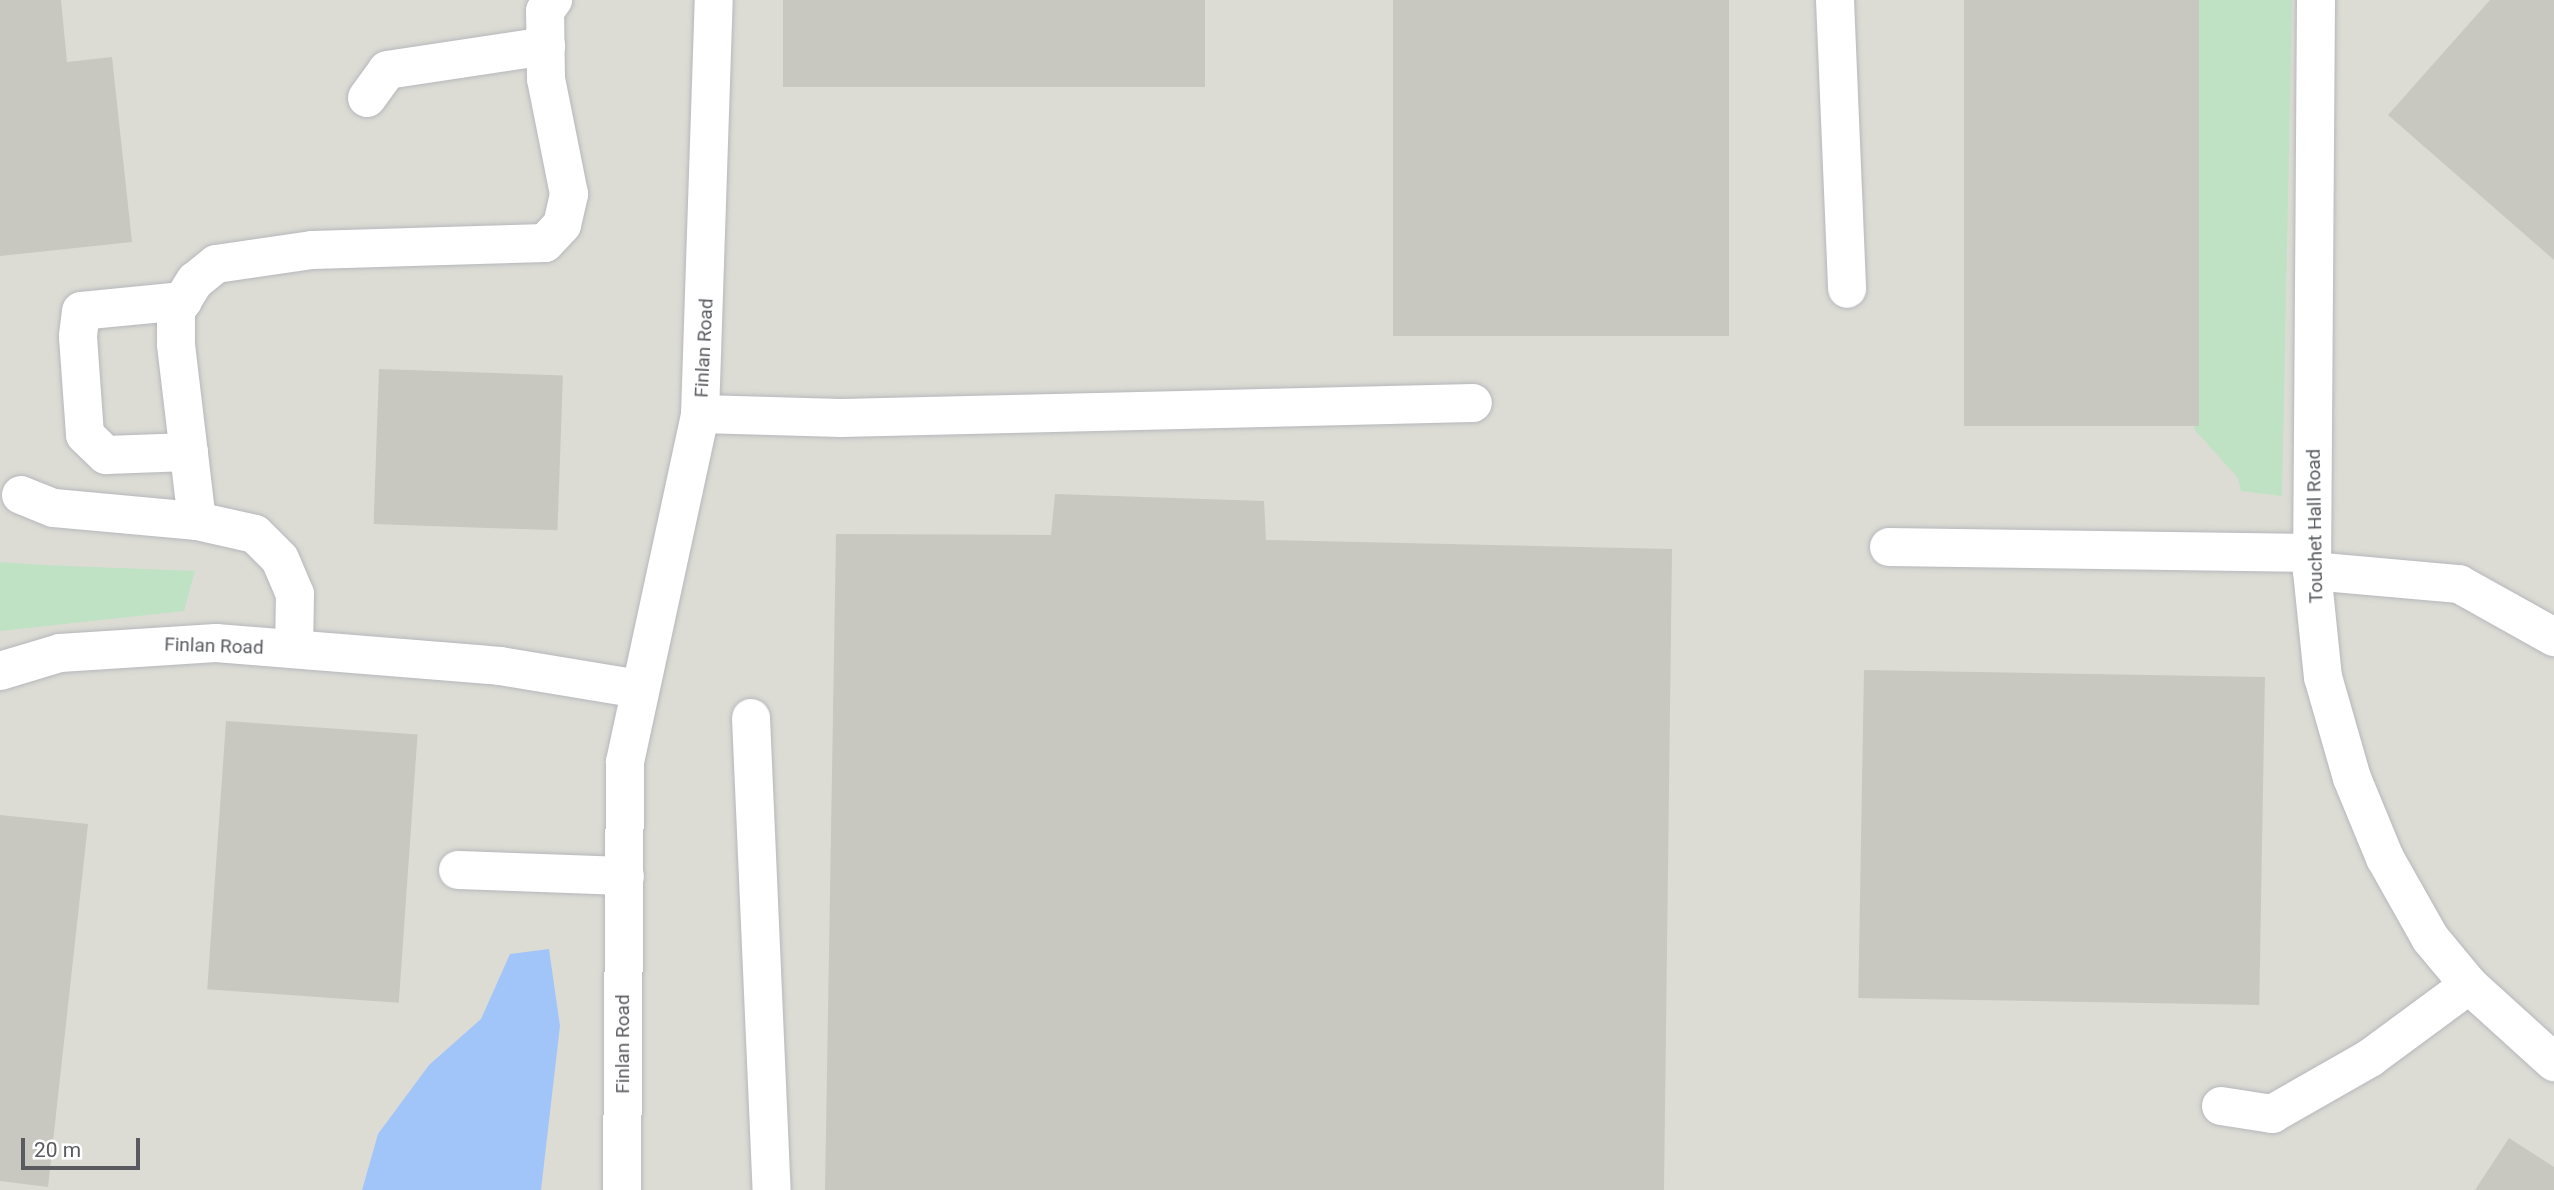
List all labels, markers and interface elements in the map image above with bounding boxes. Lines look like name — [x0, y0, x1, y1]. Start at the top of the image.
street label: Finlan Road — [690, 298, 718, 398]
street label: Touchet Hall Road — [2302, 449, 2328, 603]
street label: Finlan Road — [164, 633, 264, 659]
street label: Finlan Road — [612, 994, 634, 1094]
scale bar — [24, 1124, 144, 1168]
text: 20 m — [34, 1138, 81, 1162]

